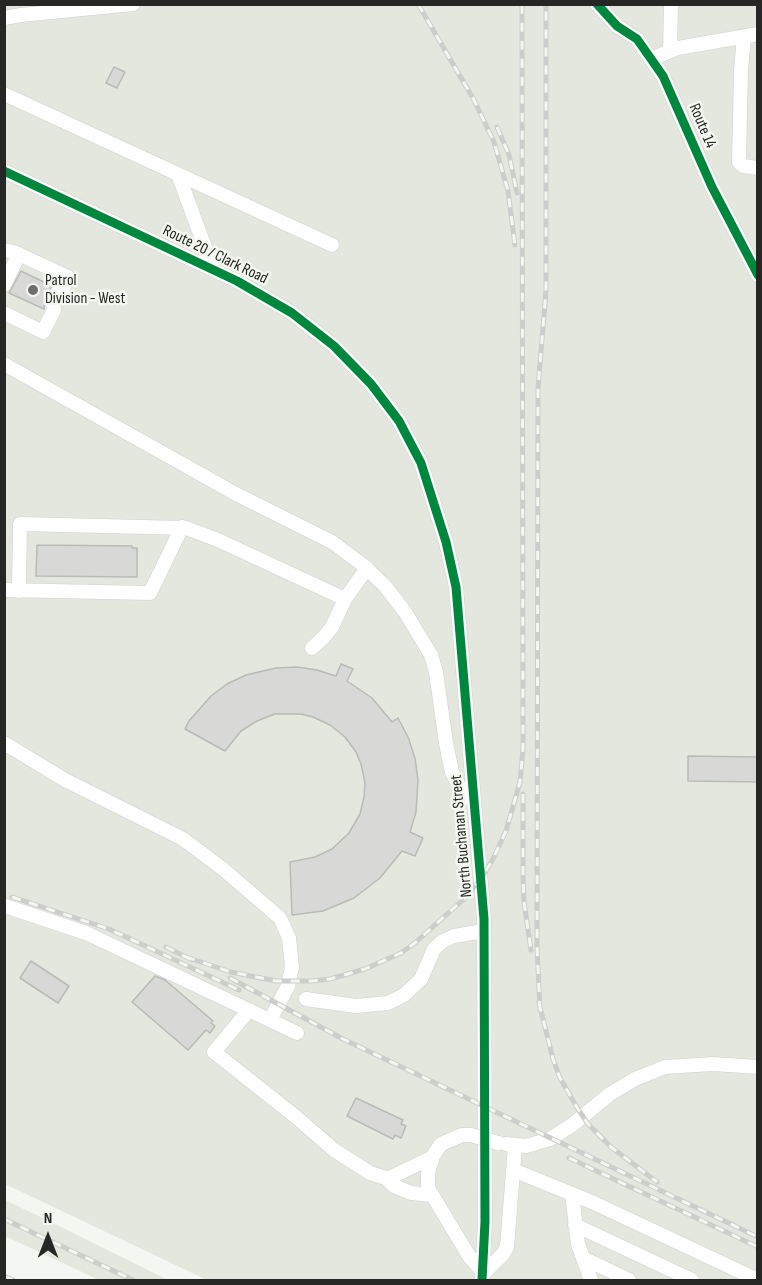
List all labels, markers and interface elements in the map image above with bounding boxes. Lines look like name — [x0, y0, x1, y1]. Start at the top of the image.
street label: Route 14 — [684, 101, 720, 151]
street label: Route 20 / Clark Road — [159, 221, 271, 289]
place label: Patrol Division - West — [45, 271, 125, 309]
marker: Patrol Division - West — [26, 283, 40, 297]
street label: North Buchanan Street — [447, 774, 477, 898]
north arrow — [18, 1207, 78, 1267]
text: N — [44, 1209, 52, 1228]

